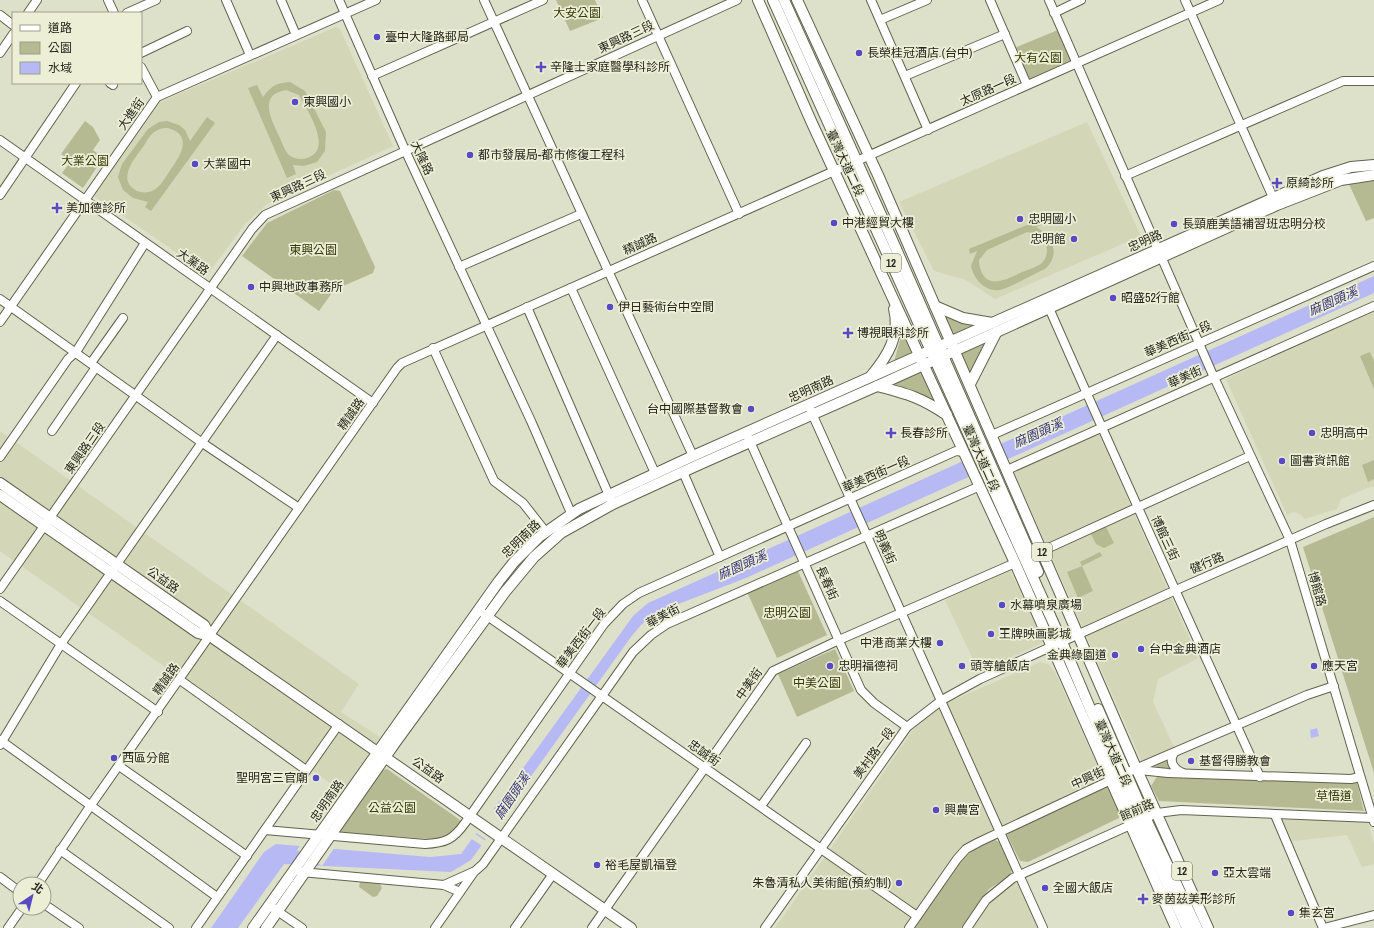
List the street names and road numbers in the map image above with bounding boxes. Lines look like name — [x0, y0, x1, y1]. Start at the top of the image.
street label: 東興路三段 — [595, 17, 657, 57]
street label: 太原路一段 — [957, 70, 1019, 110]
street label: 大進街 — [114, 95, 148, 133]
street label: 臺灣大道二段 — [823, 127, 867, 199]
street label: 大隆路 — [407, 138, 437, 178]
street label: 東興路三段 — [267, 166, 329, 206]
street label: 忠明路 — [1125, 226, 1165, 256]
street label: 精誠路 — [620, 229, 660, 259]
street label: 大業路 — [174, 245, 212, 279]
road number: 12 — [881, 254, 901, 272]
street label: 華美西街一段 — [1142, 317, 1214, 361]
street label: 華美街 — [1165, 362, 1205, 392]
street label: 忠明南路 — [786, 372, 836, 406]
street label: 精誠路 — [334, 395, 368, 433]
street label: 東興路三段 — [61, 419, 109, 477]
street label: 臺灣大道二段 — [959, 422, 1003, 494]
street label: 華美西街一段 — [840, 452, 912, 496]
street label: 博館三街 — [1148, 513, 1182, 563]
street label: 忠明南路 — [498, 517, 544, 561]
street label: 明義街 — [870, 527, 900, 567]
road number: 12 — [1032, 543, 1052, 561]
street label: 健行路 — [1187, 549, 1227, 577]
street label: 公益路 — [144, 563, 182, 597]
street label: 長春街 — [812, 563, 842, 603]
street label: 博館路 — [1304, 569, 1330, 609]
street label: 華美街 — [643, 600, 683, 632]
street label: 華美西街一段 — [553, 604, 609, 672]
street label: 精誠路 — [149, 660, 183, 698]
street label: 中美街 — [732, 665, 766, 703]
street label: 臺灣大道二段 — [1091, 717, 1135, 789]
street label: 美村路一段 — [850, 724, 898, 782]
street label: 忠誠街 — [685, 736, 723, 770]
street label: 公益路 — [409, 753, 447, 787]
street label: 中興街 — [1068, 763, 1108, 793]
street label: 忠明南路 — [307, 777, 347, 825]
street label: 館前路 — [1117, 796, 1157, 824]
road number: 12 — [1172, 862, 1192, 880]

